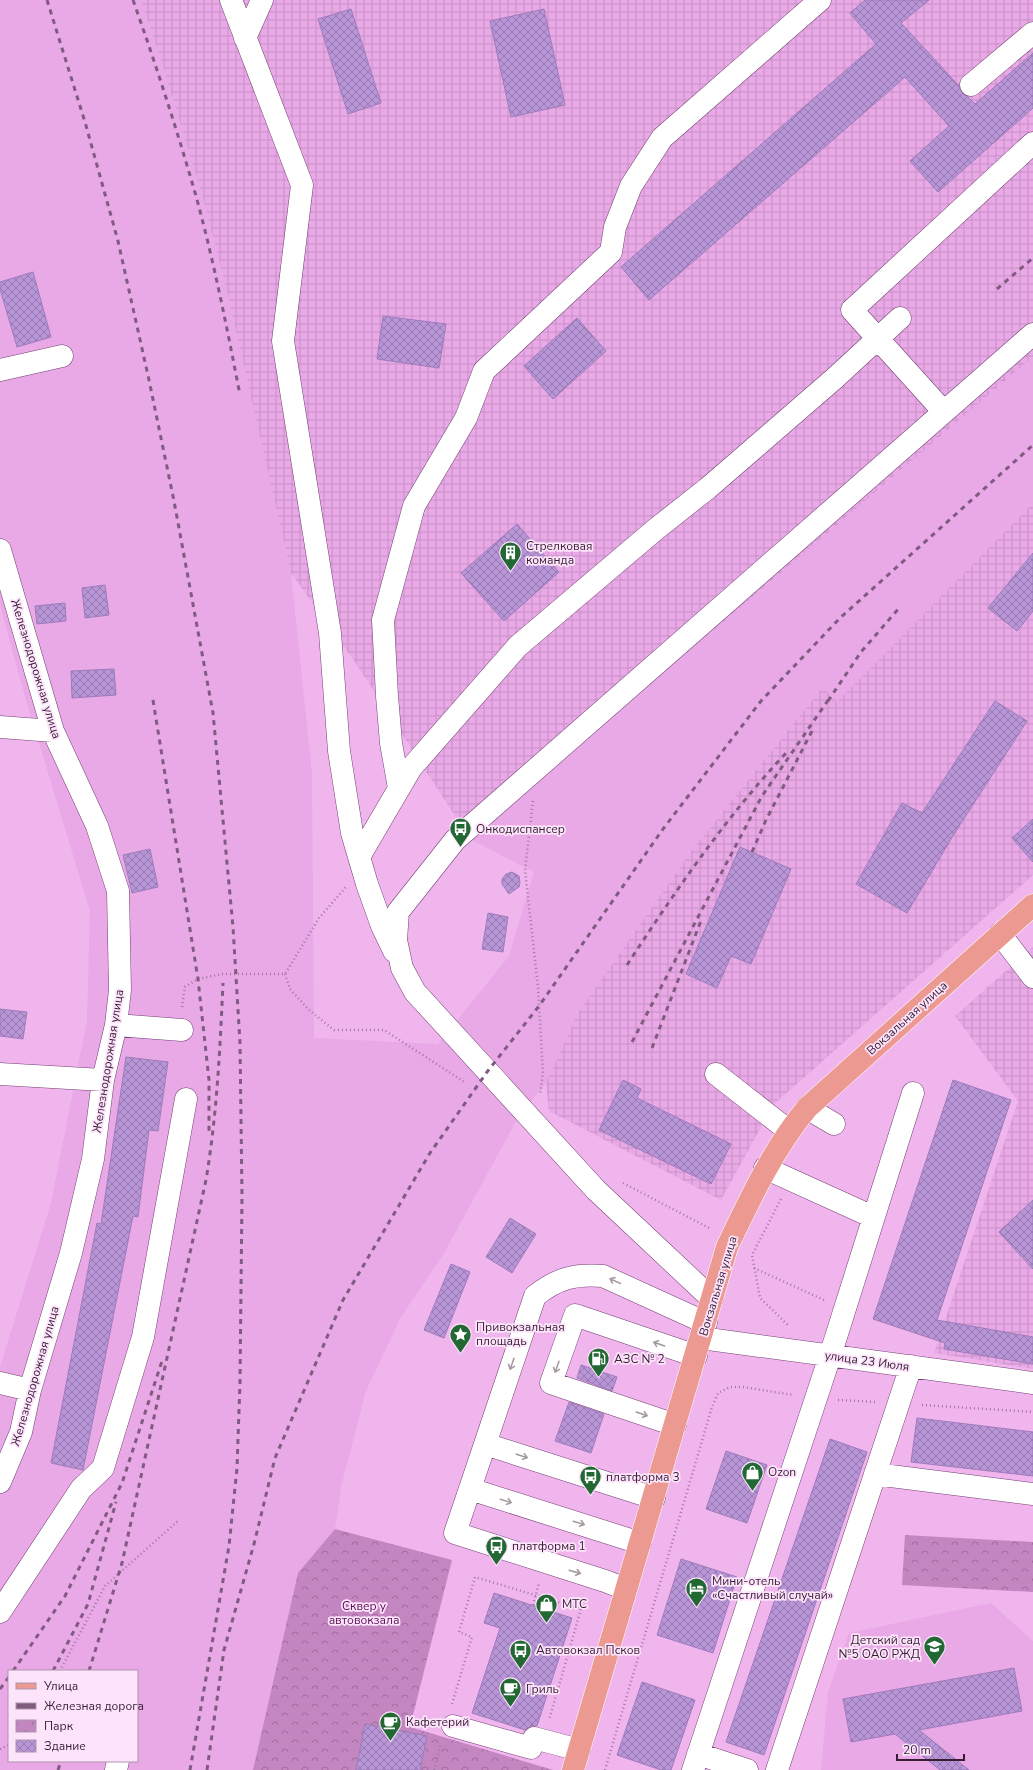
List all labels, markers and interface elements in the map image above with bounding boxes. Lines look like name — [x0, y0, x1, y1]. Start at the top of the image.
place label: Стрелковая команда — [526, 538, 593, 568]
building icon: Стрелковая команда — [497, 540, 523, 573]
street label: Железнодорожная улица — [7, 597, 65, 741]
bus stop icon: Онкодиспансер — [448, 816, 474, 849]
place label: Онкодиспансер — [476, 821, 565, 837]
street label: Вокзальная улица — [863, 977, 951, 1059]
street label: Железнодорожная улица — [89, 988, 127, 1134]
street label: Вокзальная улица — [695, 1234, 741, 1338]
one-way arrow — [609, 1277, 621, 1284]
street label: Железнодорожная улица — [7, 1304, 63, 1448]
place label: Привокзальная площадь — [476, 1319, 565, 1349]
place icon: Привокзальная площадь — [448, 1321, 474, 1354]
one-way arrow — [654, 1339, 666, 1347]
fuel station icon: АЗС № 2 — [585, 1346, 611, 1379]
street label: улица 23 Июля — [824, 1347, 910, 1375]
place label: АЗС № 2 — [614, 1351, 665, 1367]
one-way arrow — [508, 1358, 516, 1370]
one-way arrow — [553, 1360, 560, 1373]
one-way arrow — [635, 1411, 648, 1418]
one-way arrow — [516, 1453, 529, 1460]
shop icon: Ozon — [739, 1459, 765, 1492]
bus stop icon: платформа 3 — [577, 1464, 603, 1497]
place label: Ozon — [768, 1464, 796, 1480]
place label: платформа 3 — [606, 1469, 680, 1485]
one-way arrow — [500, 1497, 512, 1505]
one-way arrow — [573, 1520, 585, 1528]
bus stop icon: платформа 1 — [483, 1533, 509, 1566]
place label: платформа 1 — [512, 1538, 586, 1554]
one-way arrow — [568, 1569, 581, 1576]
place label: Мини-отель «Счастливый случай» — [712, 1573, 833, 1603]
hotel icon: Мини-отель «Счастливый случай» — [684, 1575, 710, 1608]
shop icon: МТС — [533, 1591, 559, 1624]
place label: МТС — [562, 1596, 587, 1612]
park label: Сквер у автовокзала — [329, 1598, 399, 1628]
place label: Детский сад №5 ОАО РЖД — [838, 1632, 921, 1662]
school or university icon: Детский сад №5 ОАО РЖД — [922, 1634, 948, 1667]
bus stop icon: Автовокзал Псков — [507, 1637, 533, 1670]
place label: Автовокзал Псков — [536, 1642, 640, 1658]
legend — [8, 1670, 138, 1762]
cafe icon: Гриль — [498, 1676, 524, 1709]
text: Улица — [43, 1678, 78, 1694]
place label: Гриль — [526, 1681, 559, 1697]
text: Железная дорога — [44, 1698, 144, 1714]
cafe icon: Кафетерий — [378, 1709, 404, 1742]
place label: Кафетерий — [406, 1714, 469, 1730]
text: Парк — [44, 1718, 74, 1734]
scale bar — [897, 1736, 964, 1762]
text: Здание — [44, 1738, 86, 1754]
text: 20 m — [903, 1742, 931, 1758]

